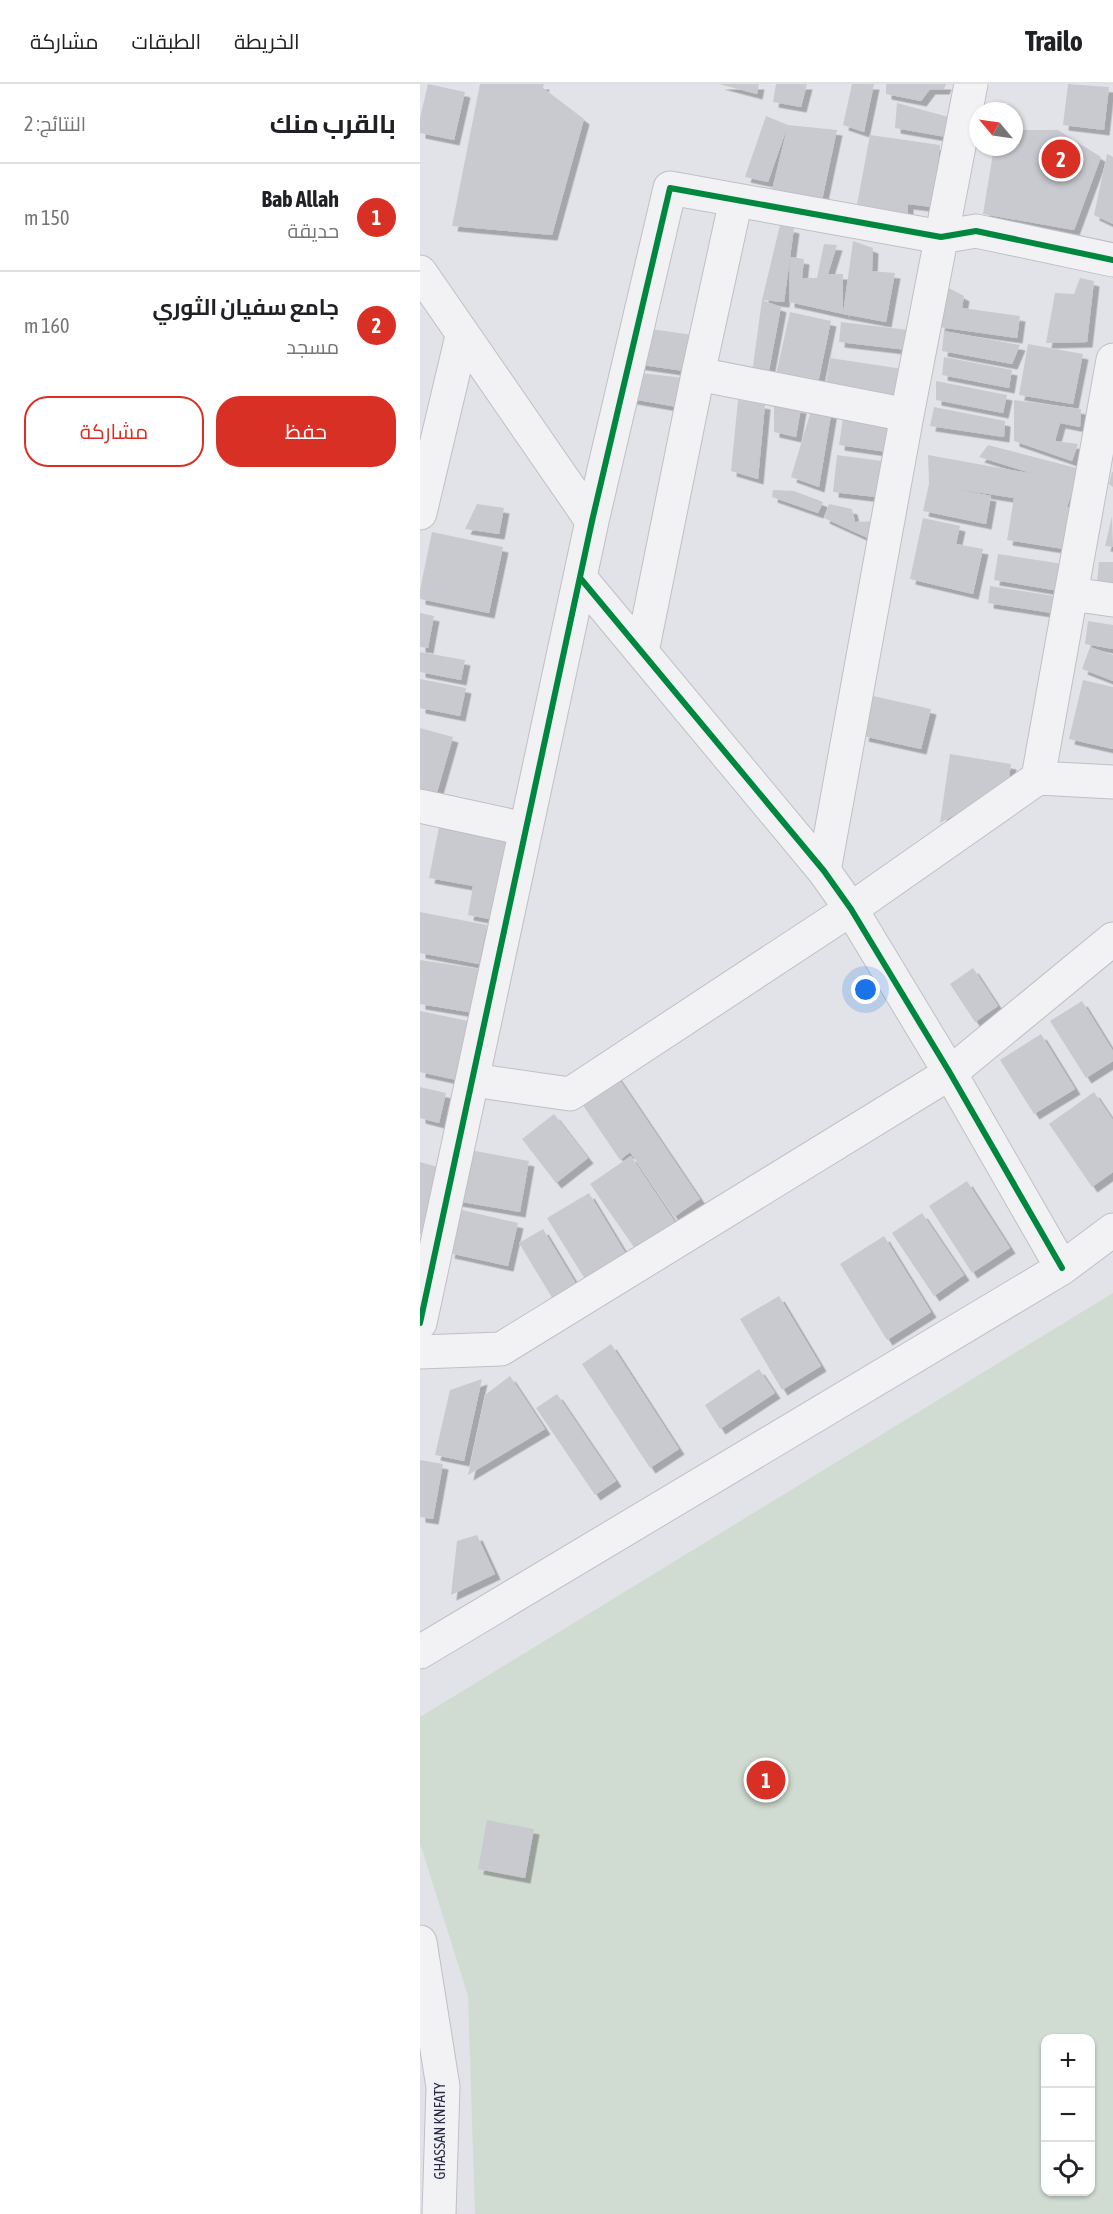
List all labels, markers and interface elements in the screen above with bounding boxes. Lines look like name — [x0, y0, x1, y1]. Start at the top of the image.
text: Trailo — [1025, 25, 1083, 57]
text: مشاركة — [30, 29, 99, 53]
text: الطبقات — [132, 29, 201, 53]
text: الخريطة — [234, 29, 300, 53]
north arrow — [969, 102, 1023, 156]
text: بالقرب منك — [270, 109, 396, 139]
text: النتائج: 2 — [24, 112, 86, 135]
pin: 2 — [1042, 136, 1080, 182]
text: Bab Allah — [262, 186, 339, 212]
text: 150 m — [24, 206, 69, 229]
text: 1 — [372, 206, 381, 229]
text: حديقة — [288, 219, 339, 242]
text: جامع سفيان الثوري — [152, 294, 339, 320]
text: 160 m — [24, 314, 69, 337]
text: 2 — [372, 314, 381, 337]
text: مسجد — [286, 335, 339, 358]
button: مشاركة — [24, 396, 204, 467]
button: حفظ — [216, 396, 396, 467]
your location — [851, 975, 880, 1004]
pin: 1 — [746, 1758, 786, 1802]
map controls — [1041, 2034, 1095, 2196]
button: + — [1041, 2034, 1095, 2088]
street label: GHASSAN KNFATY — [431, 2082, 448, 2179]
button: − — [1041, 2088, 1095, 2142]
button: locate — [1041, 2142, 1095, 2196]

